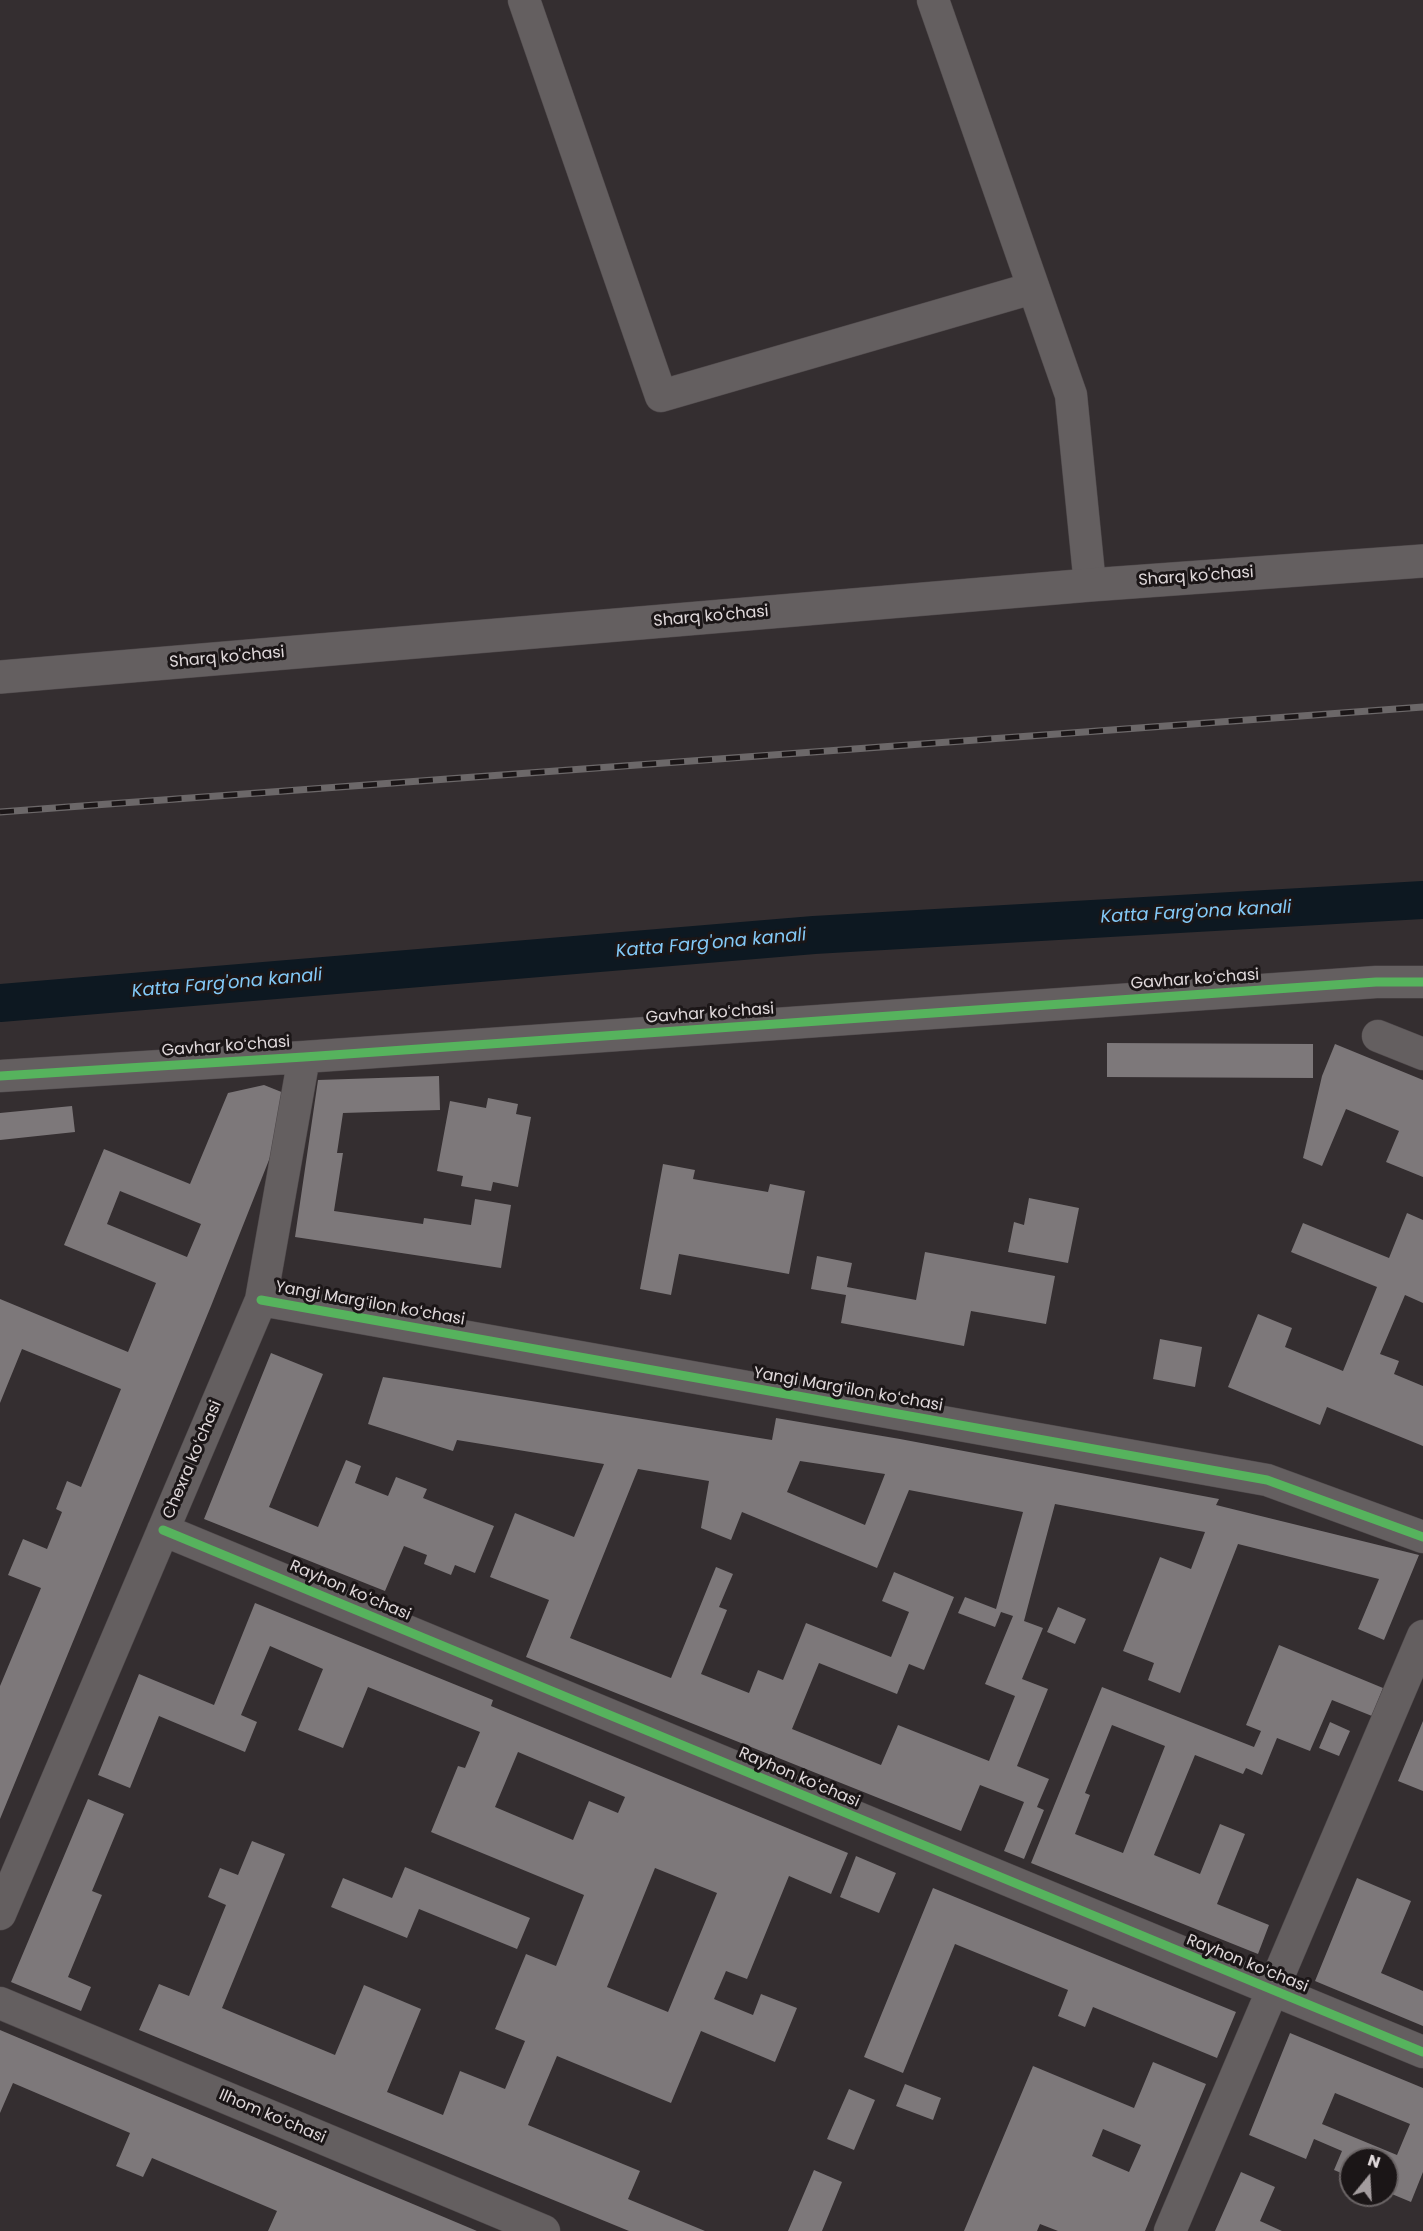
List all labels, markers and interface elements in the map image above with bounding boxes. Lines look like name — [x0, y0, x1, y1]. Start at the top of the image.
street label: Sharq ko'chasi — [1138, 563, 1254, 591]
street label: Sharq ko'chasi — [653, 602, 769, 632]
street label: Sharq ko'chasi — [169, 643, 285, 673]
water label: Katta Farg'ona kanali — [1100, 897, 1292, 929]
water label: Katta Farg'ona kanali — [615, 925, 807, 963]
water label: Katta Farg'ona kanali — [131, 965, 323, 1003]
street label: Gavhar koʻchasi — [1130, 966, 1260, 994]
street label: Gavhar koʻchasi — [645, 1000, 775, 1028]
street label: Gavhar koʻchasi — [161, 1033, 291, 1061]
street label: Yangi Margʻilon koʻchasi — [274, 1278, 466, 1330]
street label: Yangi Margʻilon koʻchasi — [752, 1364, 944, 1416]
street label: Chexra koʻchasi — [159, 1398, 227, 1522]
street label: Rayhon koʻchasi — [287, 1557, 413, 1625]
street label: Rayhon koʻchasi — [736, 1744, 862, 1812]
street label: Rayhon koʻchasi — [1183, 1931, 1311, 1997]
street label: Ilhom koʻchasi — [216, 2086, 328, 2148]
north arrow — [1339, 2147, 1399, 2207]
text: N — [1365, 2149, 1383, 2174]

